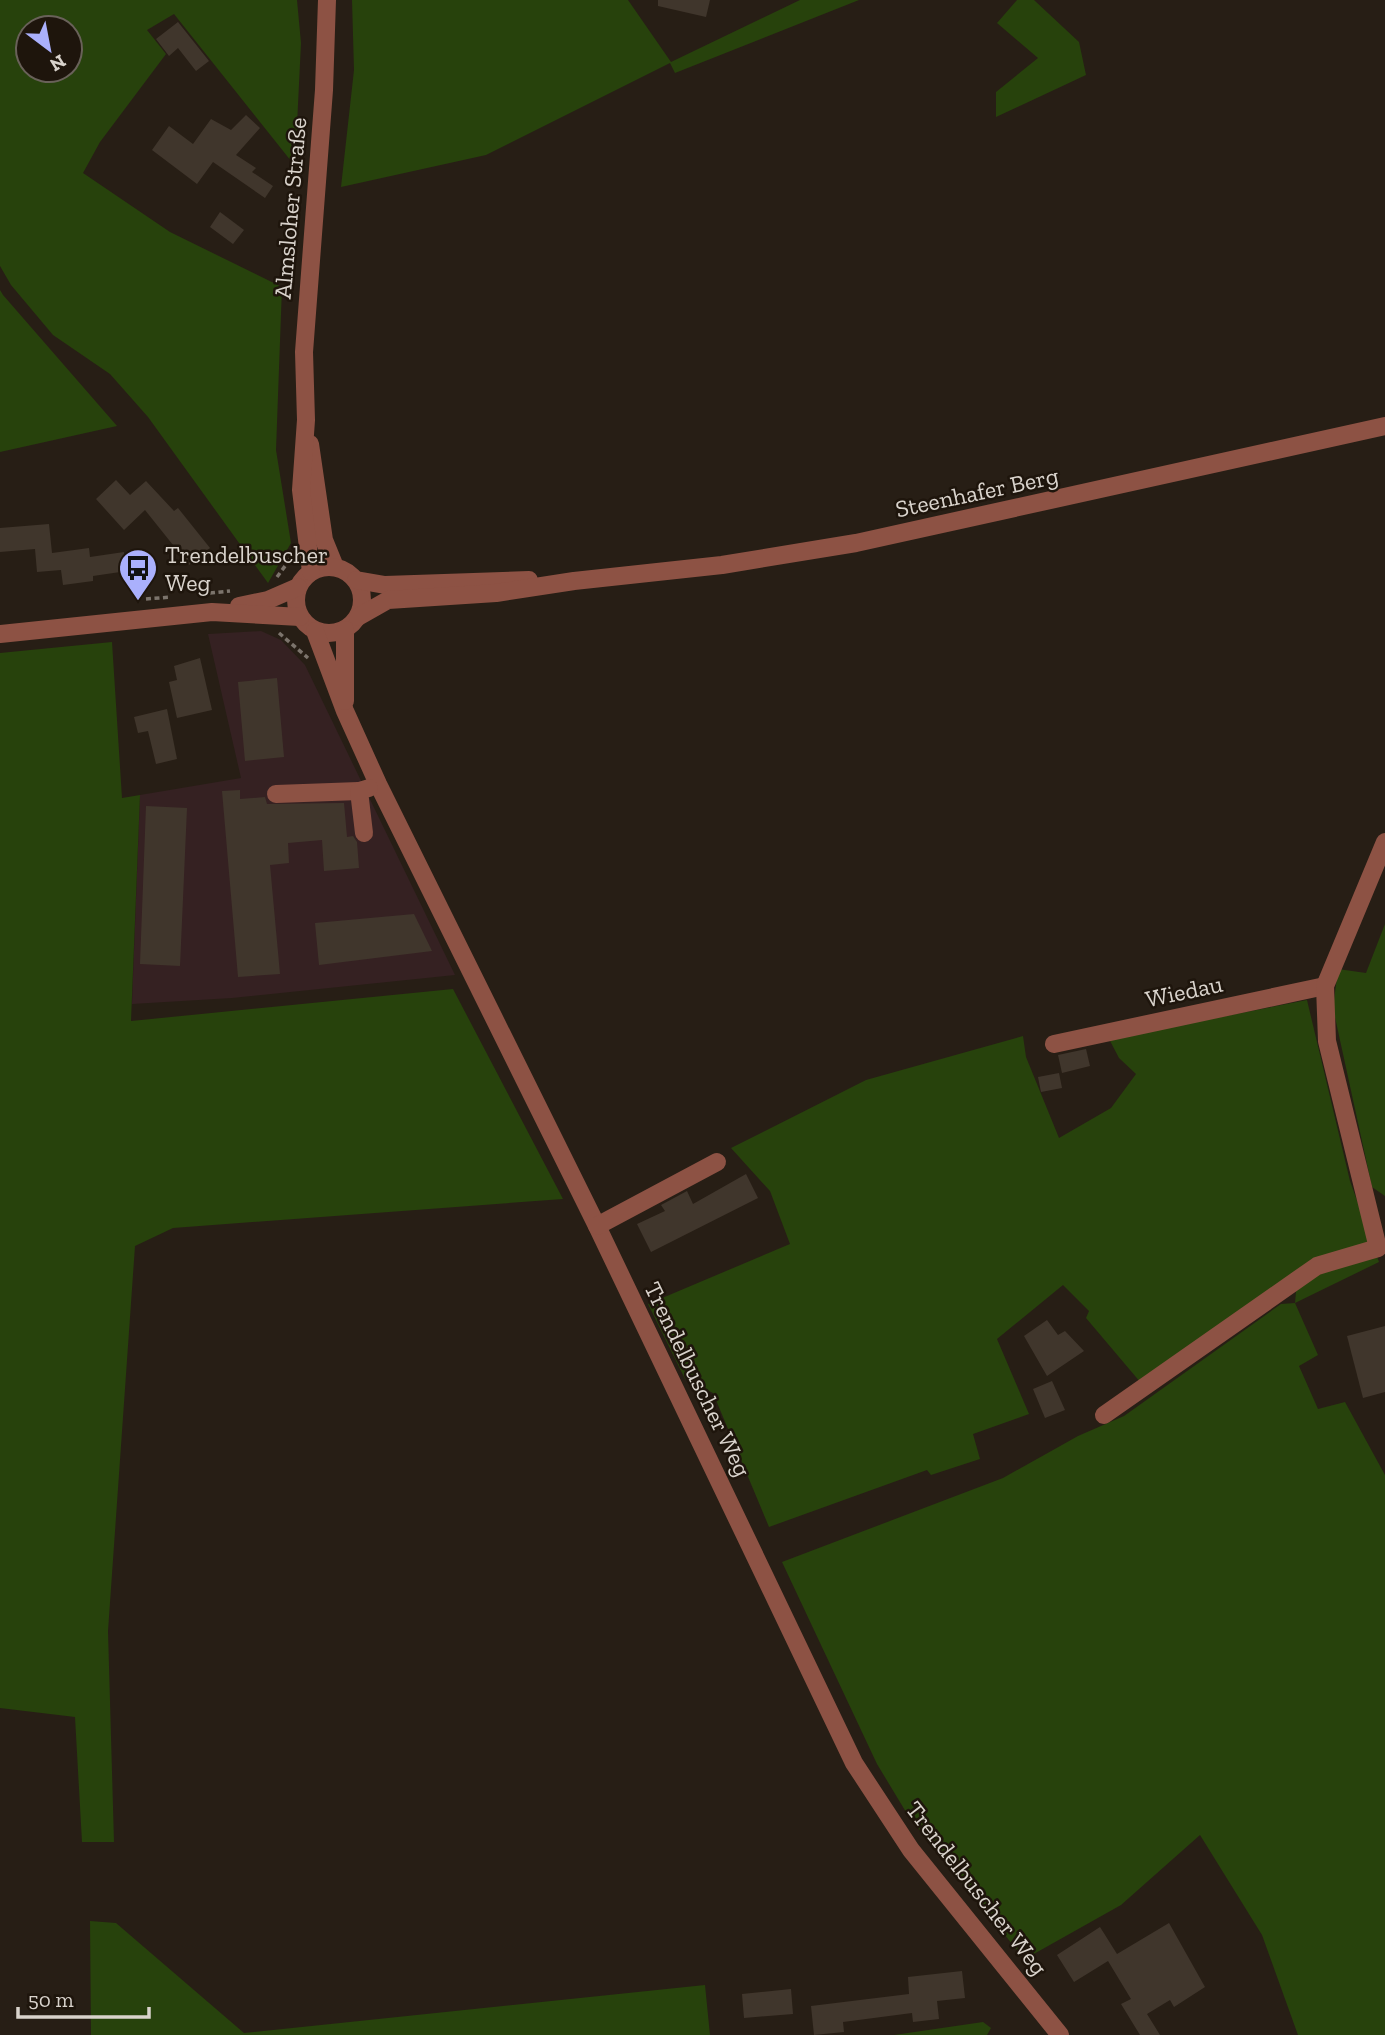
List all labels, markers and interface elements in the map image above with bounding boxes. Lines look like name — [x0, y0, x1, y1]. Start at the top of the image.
north arrow — [14, 14, 84, 84]
text: N — [46, 49, 70, 77]
street label: Almsloher Straße — [268, 116, 312, 300]
street label: Steenhafer Berg — [893, 461, 1061, 523]
place label: Trendelbuscher Weg — [165, 540, 328, 597]
bus stop icon: Trendelbuscher Weg — [117, 547, 159, 602]
street label: Wiedau — [1143, 969, 1226, 1013]
street label: Trendelbuscher Weg — [638, 1277, 758, 1481]
street label: Trendelbuscher Weg — [900, 1795, 1054, 1981]
scale bar — [18, 1976, 149, 2020]
text: 50 m — [28, 1987, 74, 2012]

